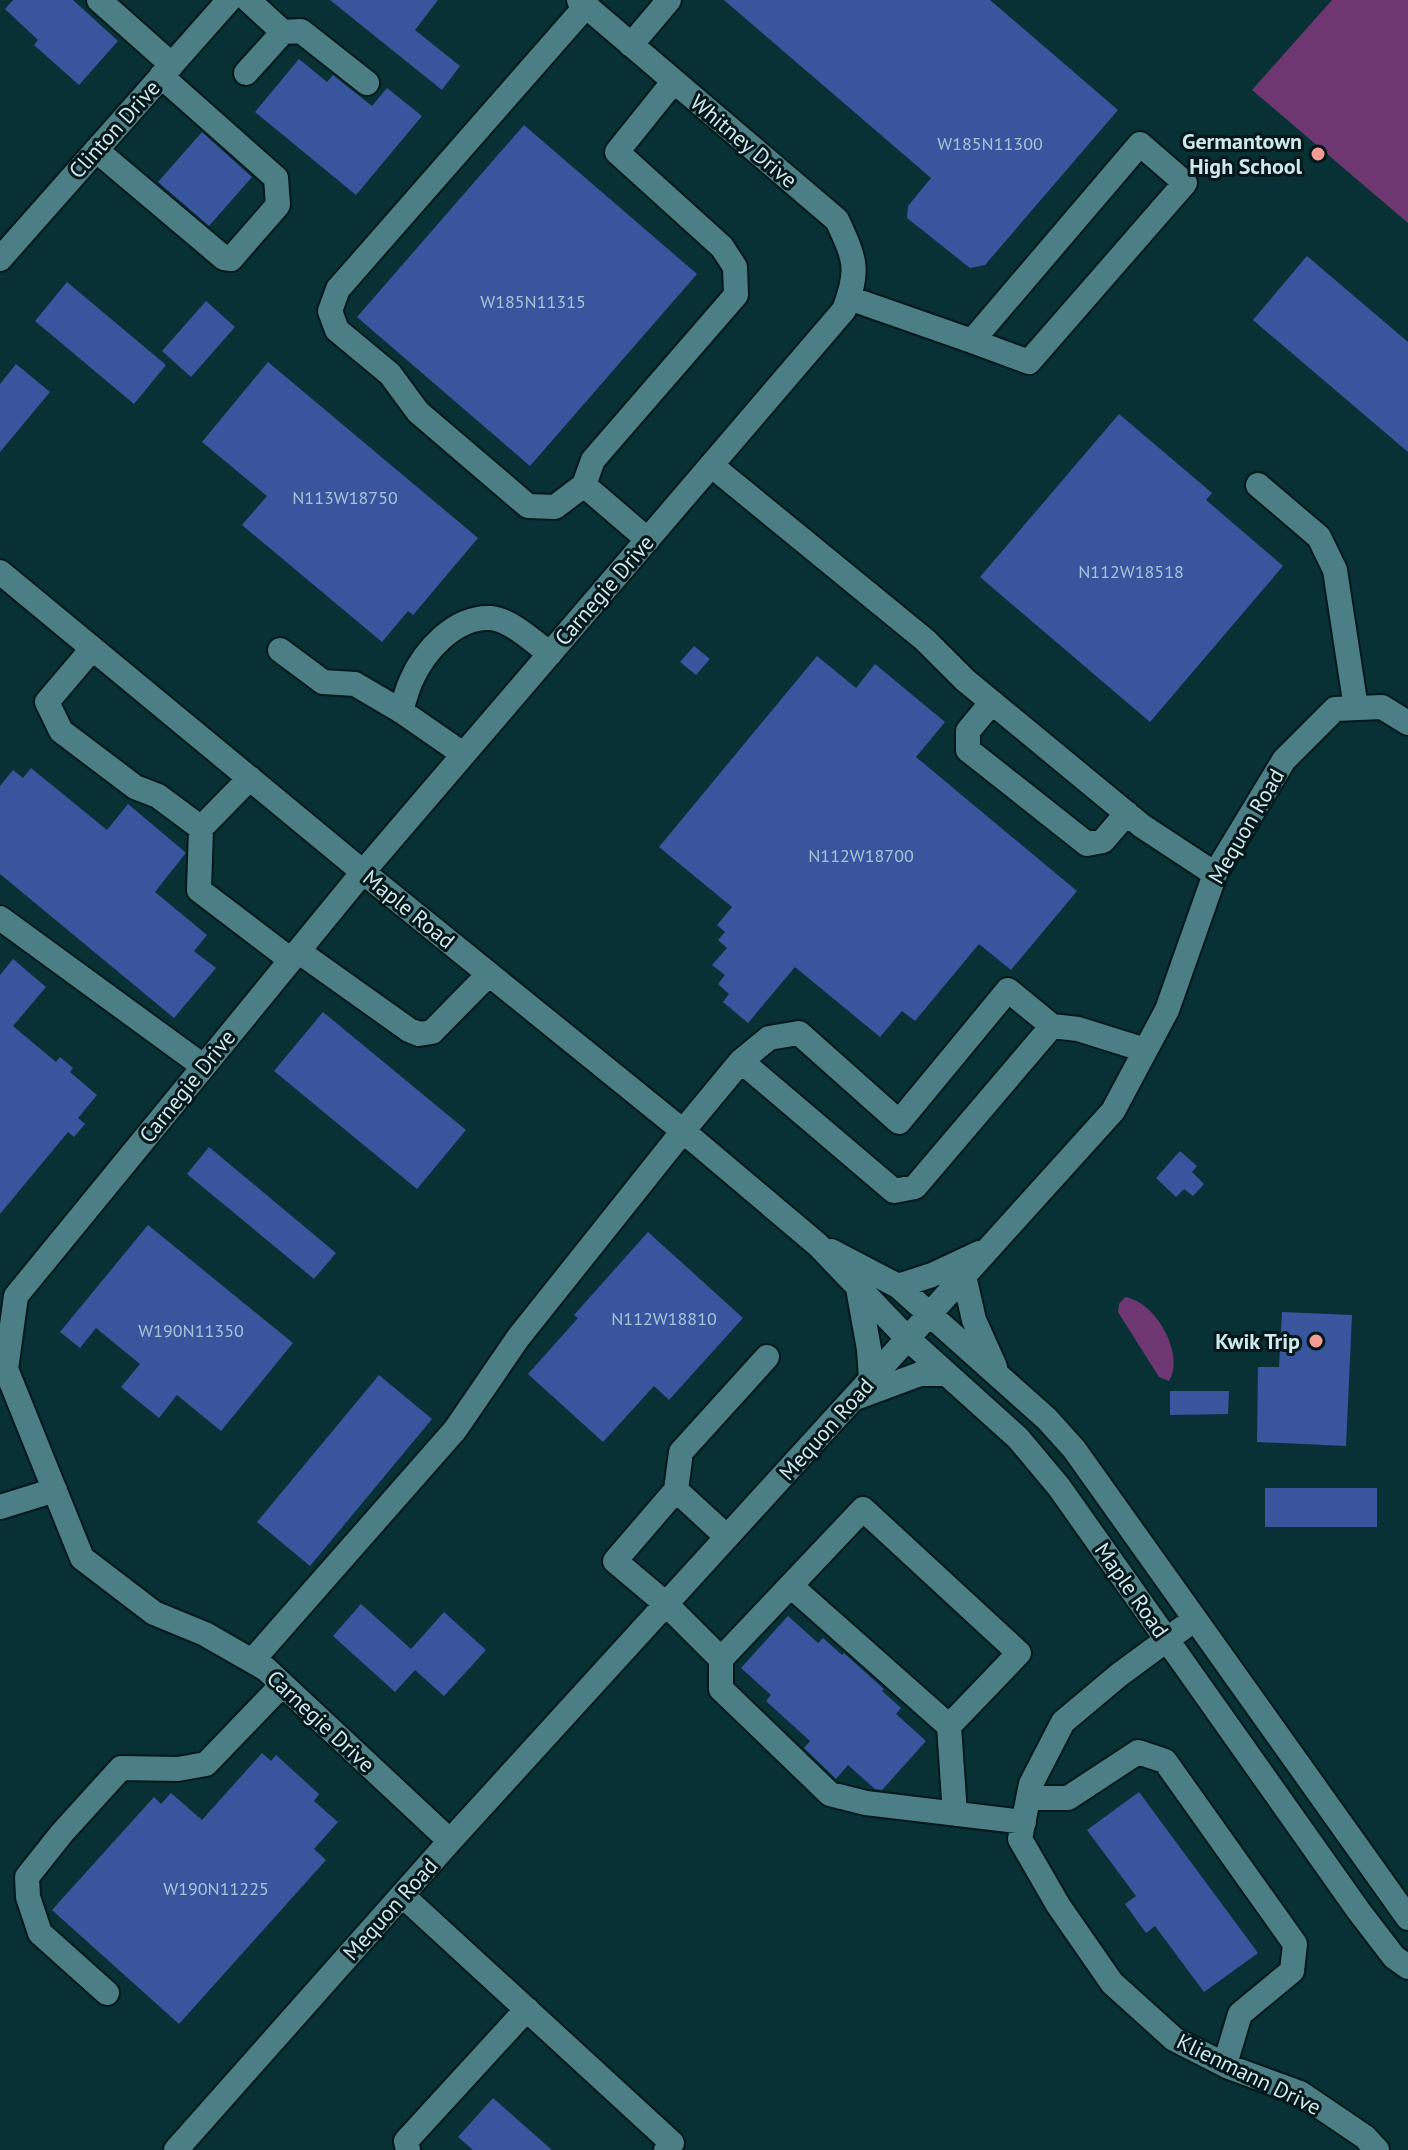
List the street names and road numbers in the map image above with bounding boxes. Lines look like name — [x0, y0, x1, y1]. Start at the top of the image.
street label: Clinton Drive — [62, 74, 166, 184]
street label: Whitney Drive — [685, 88, 803, 194]
street label: Carnegie Drive — [548, 529, 660, 651]
street label: Mequon Road — [1202, 763, 1290, 889]
street label: Maple Road — [357, 863, 461, 955]
street label: Carnegie Drive — [133, 1024, 241, 1148]
street label: Mequon Road — [773, 1372, 879, 1486]
street label: Maple Road — [1089, 1537, 1175, 1643]
street label: Carnegie Drive — [261, 1664, 381, 1778]
street label: Mequon Road — [337, 1852, 443, 1966]
street label: Klienmann Drive — [1172, 2027, 1326, 2121]

